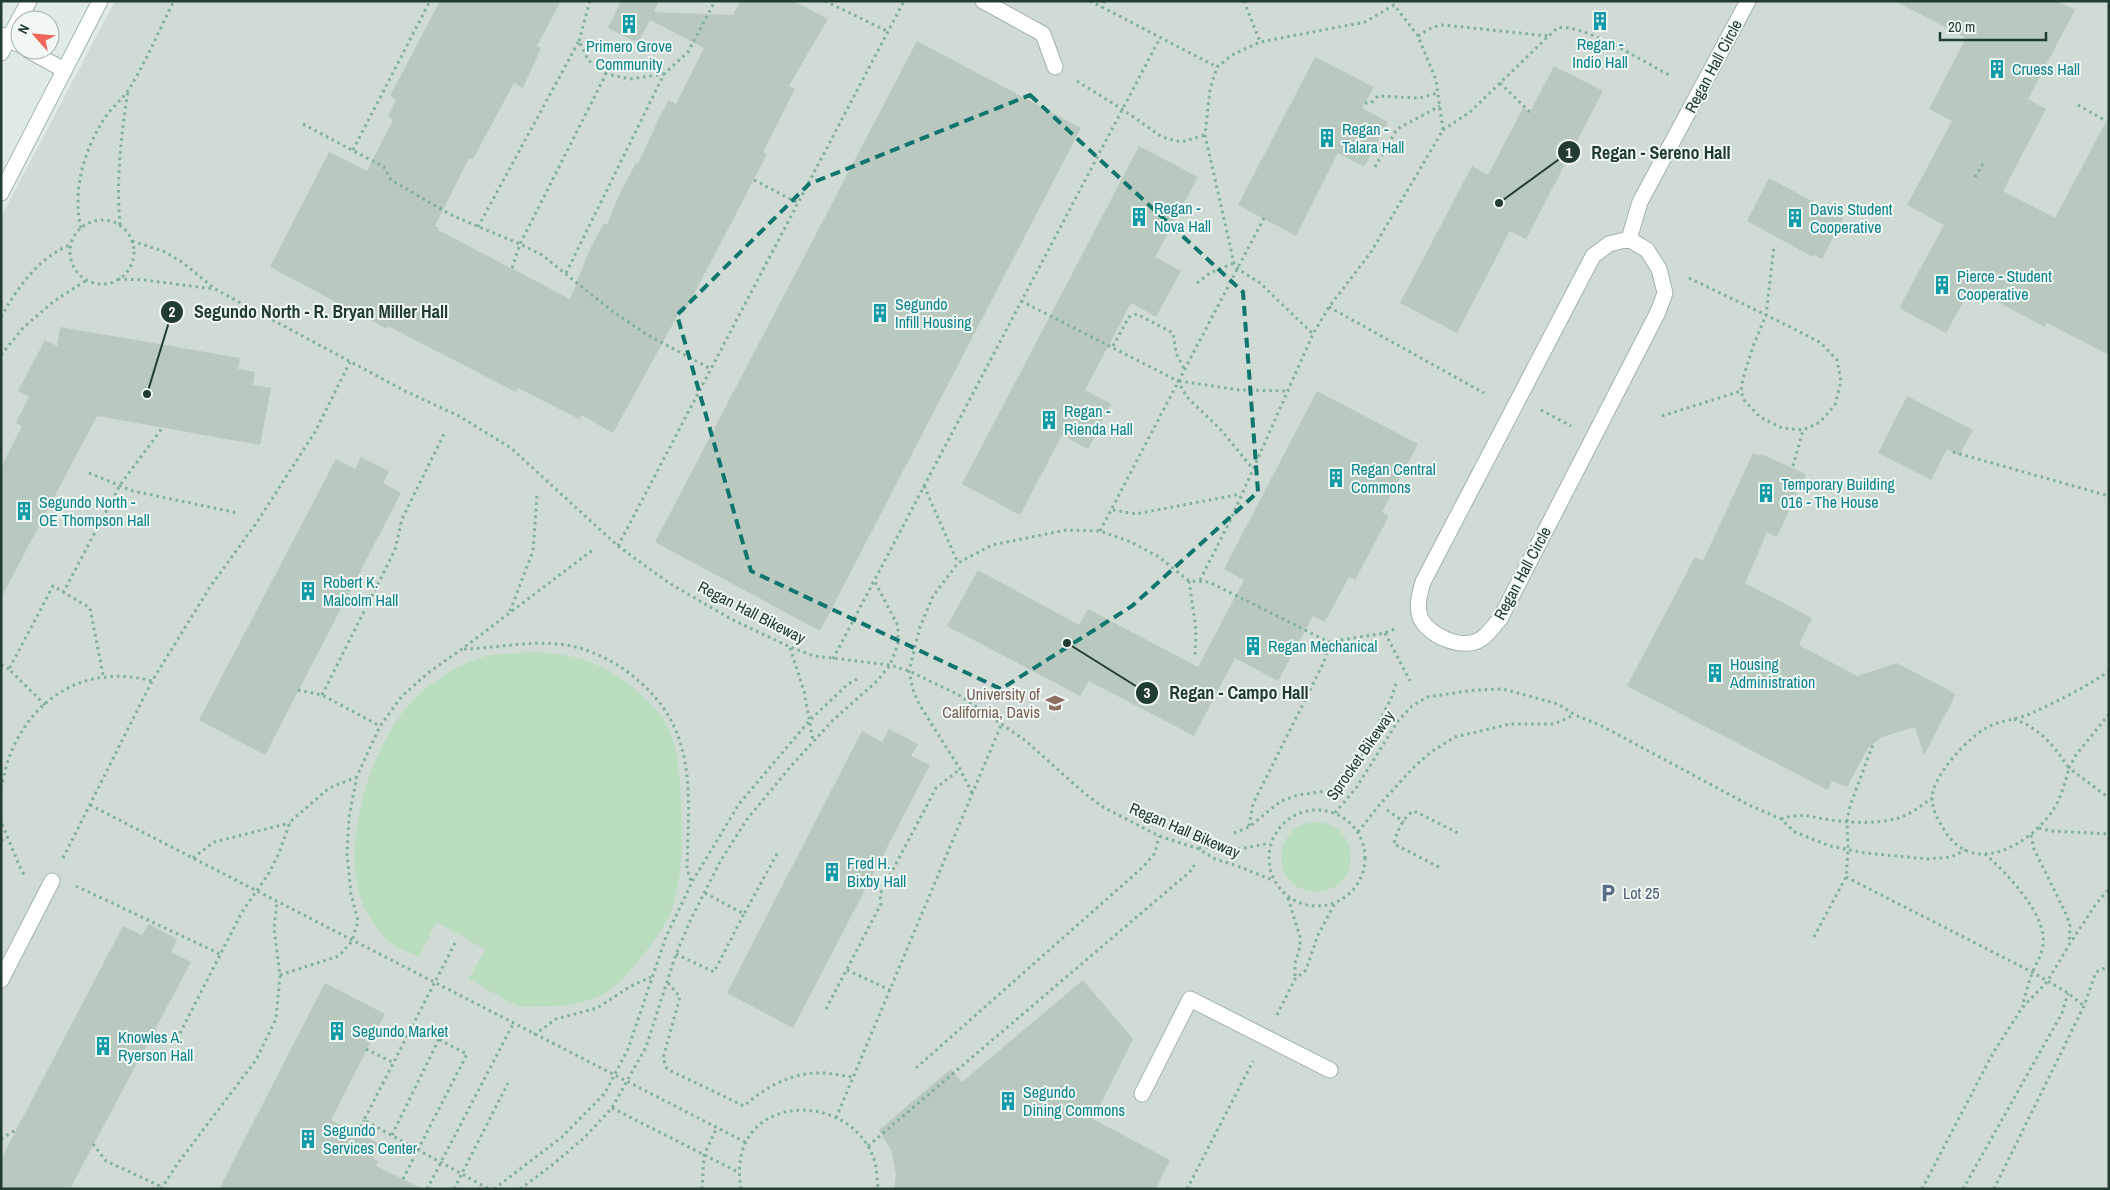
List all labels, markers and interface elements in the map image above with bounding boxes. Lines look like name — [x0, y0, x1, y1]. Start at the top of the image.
north arrow — [10, 10, 60, 60]
building icon: Regan - Indio Hall — [1589, 10, 1611, 32]
scale bar — [1940, 10, 2046, 42]
building icon: Primero Grove Community — [618, 13, 640, 35]
street label: Regan Hall Circle — [1679, 15, 1747, 117]
text: 20 m — [1948, 16, 1975, 37]
text: N — [14, 21, 33, 37]
place label: Regan - Indio Hall — [1572, 33, 1628, 73]
place label: Primero Grove Community — [586, 35, 672, 75]
building icon: Cruess Hall — [1986, 58, 2008, 80]
place label: Cruess Hall — [2012, 58, 2080, 80]
place label: Regan - Talara Hall — [1342, 118, 1404, 158]
building icon: Regan - Talara Hall — [1316, 127, 1338, 149]
callout: Regan - Sereno Hall — [1556, 136, 1741, 169]
text: Regan - Sereno Hall — [1591, 140, 1731, 165]
text: 1 — [1566, 142, 1573, 163]
place label: Regan - Nova Hall — [1154, 197, 1211, 237]
place label: Davis Student Cooperative — [1810, 198, 1893, 238]
building icon: Regan - Nova Hall — [1128, 206, 1150, 228]
building icon: Davis Student Cooperative — [1784, 207, 1806, 229]
place label: Pierce - Student Cooperative — [1957, 265, 2052, 305]
building icon: Pierce - Student Cooperative — [1931, 274, 1953, 296]
place label: Segundo Infill Housing — [895, 293, 972, 333]
callout: Segundo North - R. Bryan Miller Hall — [159, 295, 458, 328]
text: Segundo North - R. Bryan Miller Hall — [194, 299, 448, 324]
text: 2 — [169, 301, 176, 322]
building icon: Segundo Infill Housing — [869, 302, 891, 324]
place label: Regan - Rienda Hall — [1064, 400, 1133, 440]
building icon: Regan - Rienda Hall — [1038, 409, 1060, 431]
place label: Regan Central Commons — [1351, 458, 1436, 498]
building icon: Regan Central Commons — [1325, 467, 1347, 489]
place label: Temporary Building 016 - The House — [1781, 473, 1895, 513]
building icon: Temporary Building 016 - The House — [1755, 482, 1777, 504]
place label: Segundo North - OE Thompson Hall — [39, 491, 150, 531]
building icon: Segundo North - OE Thompson Hall — [13, 500, 35, 522]
street label: Regan Hall Circle — [1488, 522, 1556, 624]
place label: Robert K. Malcolm Hall — [323, 571, 398, 611]
street label: Regan Hall Bikeway — [694, 575, 810, 649]
building icon: Robert K. Malcolm Hall — [297, 580, 319, 602]
building icon: Regan Mechanical — [1242, 635, 1264, 657]
place label: Regan Mechanical — [1268, 635, 1377, 657]
place label: Housing Administration — [1729, 653, 1815, 693]
building icon: Housing Administration — [1704, 662, 1726, 684]
callout: Regan - Campo Hall — [1135, 676, 1319, 709]
text: Regan - Campo Hall — [1169, 680, 1309, 705]
text: 3 — [1144, 682, 1151, 703]
place label: University of California, Davis — [942, 683, 1040, 723]
school or university icon: University of California, Davis — [1044, 692, 1066, 714]
street label: Sprocket Bikeway — [1321, 705, 1399, 804]
street label: Regan Hall Bikeway — [1126, 797, 1244, 863]
place label: Fred H. Bixby Hall — [847, 852, 906, 892]
building icon: Fred H. Bixby Hall — [821, 861, 843, 883]
parking icon: Lot 25 — [1597, 882, 1619, 904]
place label: Lot 25 — [1623, 882, 1659, 904]
building icon: Segundo Market — [326, 1020, 348, 1042]
place label: Segundo Market — [352, 1020, 449, 1042]
place label: Knowles A. Ryerson Hall — [118, 1026, 193, 1066]
building icon: Knowles A. Ryerson Hall — [92, 1035, 114, 1057]
place label: Segundo Dining Commons — [1023, 1081, 1125, 1121]
building icon: Segundo Dining Commons — [997, 1090, 1019, 1112]
place label: Segundo Services Center — [323, 1119, 418, 1159]
building icon: Segundo Services Center — [297, 1128, 319, 1150]

